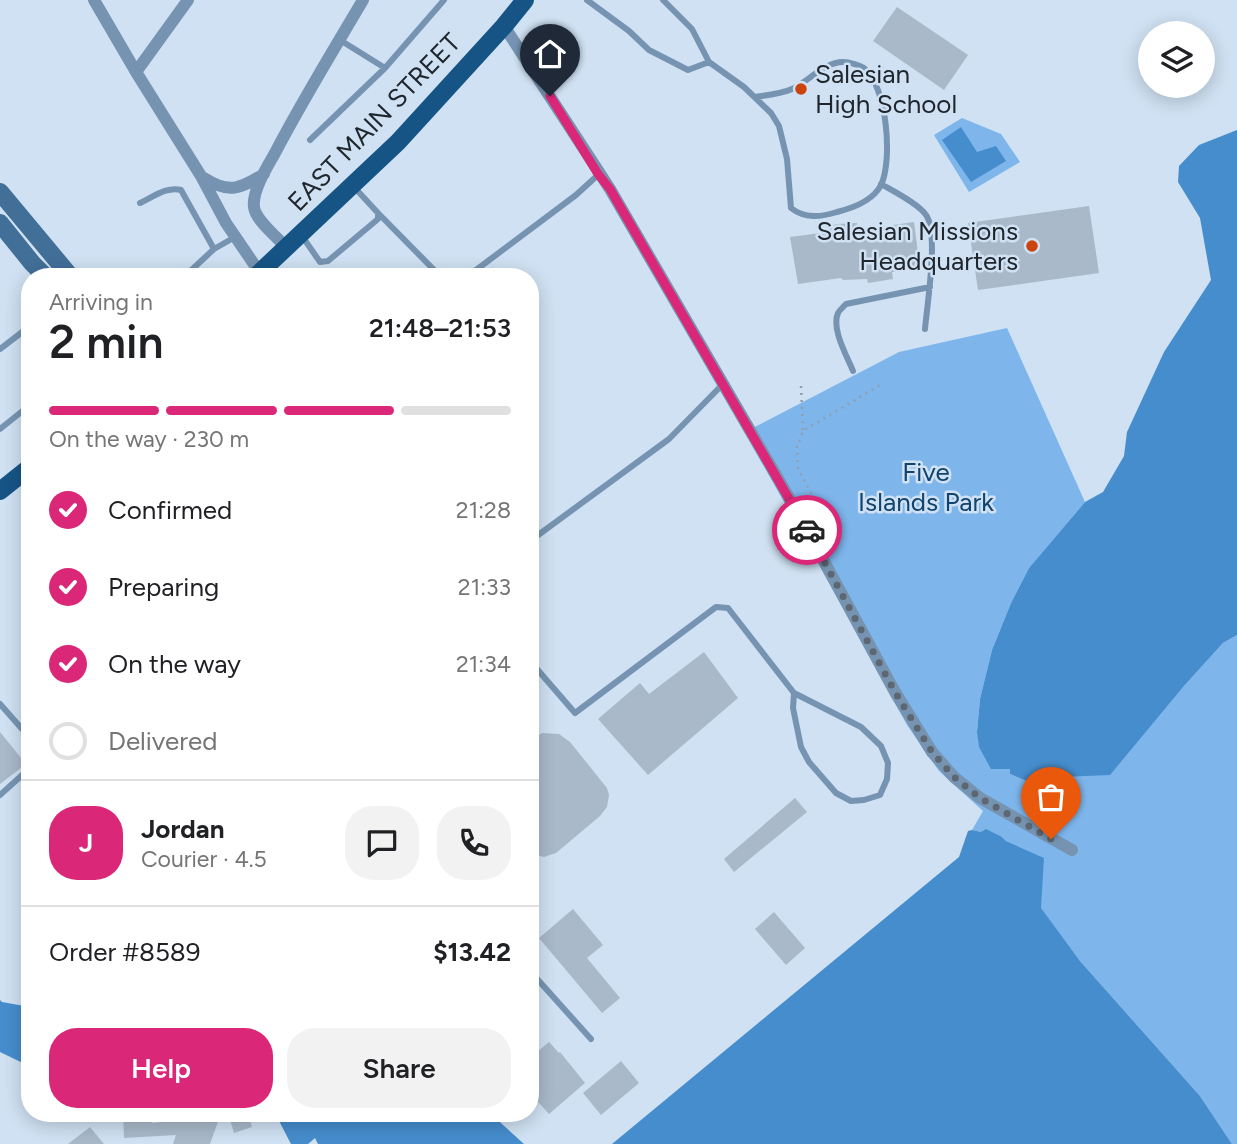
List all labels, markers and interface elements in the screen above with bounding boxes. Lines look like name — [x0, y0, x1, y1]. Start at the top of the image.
map controls — [1138, 21, 1215, 98]
button: layers — [1138, 21, 1215, 98]
pin — [520, 24, 580, 96]
street label: EAST MAIN STREET — [281, 26, 467, 218]
icon: home — [531, 35, 569, 73]
place label: Salesian High School — [815, 58, 957, 120]
marker: Salesian High School — [793, 81, 809, 97]
place label: Salesian Missions Headquarters — [817, 215, 1018, 277]
marker: Salesian Missions Headquarters — [1024, 238, 1040, 254]
text: Arriving in — [49, 288, 153, 316]
text: 21:48–21:53 — [369, 312, 511, 344]
text: 2 min — [49, 314, 164, 370]
text: On the way · 230 m — [49, 425, 249, 453]
park label: Five Islands Park — [858, 456, 994, 518]
icon: check — [49, 491, 87, 529]
text: Confirmed — [108, 494, 232, 526]
courier — [772, 495, 842, 565]
text: 21:28 — [456, 496, 511, 524]
icon: car — [788, 511, 826, 549]
icon: check — [49, 568, 87, 606]
text: Preparing — [108, 571, 219, 603]
text: 21:33 — [458, 573, 511, 601]
icon: check — [49, 645, 87, 683]
text: On the way — [108, 648, 241, 680]
text: 21:34 — [456, 650, 511, 678]
text: Delivered — [108, 725, 217, 757]
pin — [1021, 767, 1081, 839]
icon: bag — [1032, 778, 1070, 816]
button: chat — [345, 806, 419, 880]
button: phone — [437, 806, 511, 880]
text: Jordan — [141, 813, 224, 845]
text: J — [79, 827, 93, 859]
text: Courier · 4.5 — [141, 845, 267, 873]
text: Order #8589 — [49, 936, 201, 968]
text: $13.42 — [433, 936, 511, 968]
button: Help — [49, 1028, 273, 1108]
button: Share — [287, 1028, 511, 1108]

